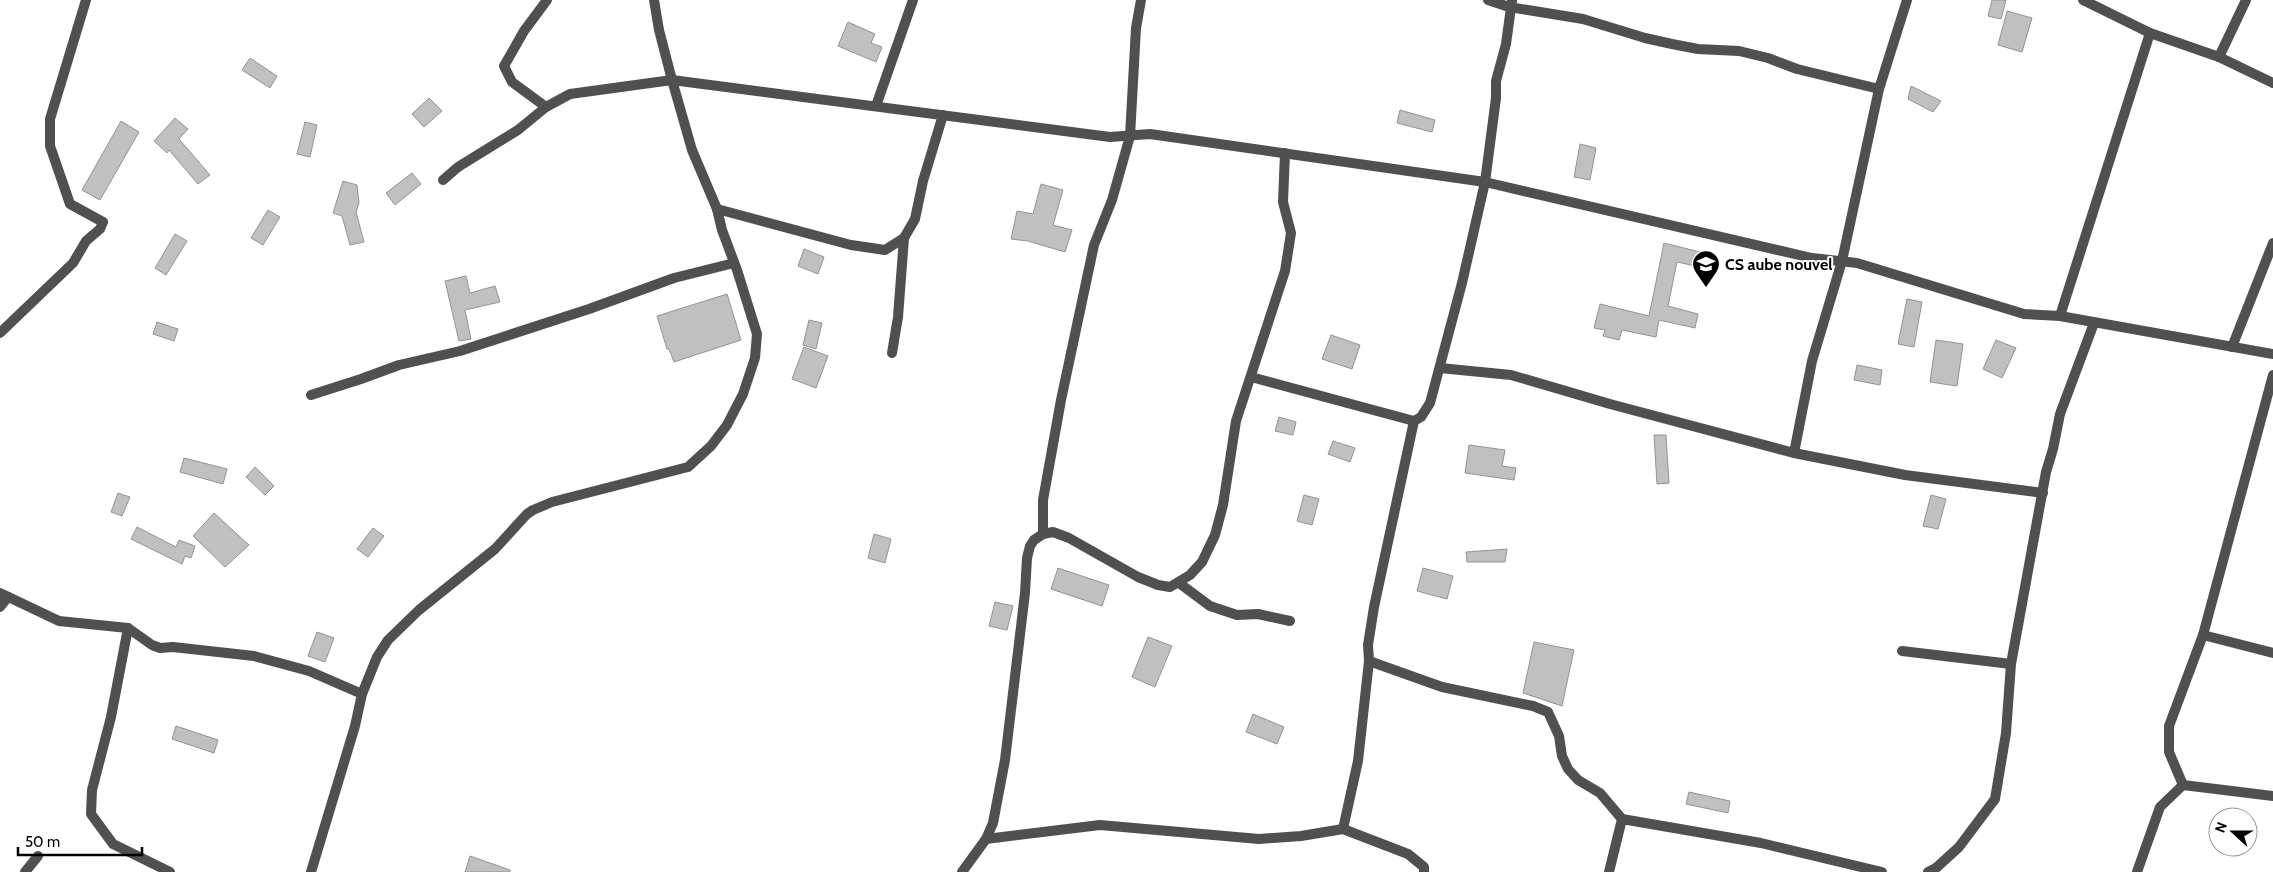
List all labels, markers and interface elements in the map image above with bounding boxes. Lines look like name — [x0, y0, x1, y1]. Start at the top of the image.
school or university icon: CS aube nouvel — [1691, 249, 1721, 288]
place label: CS aube nouvel — [1725, 255, 1832, 274]
north arrow — [2208, 807, 2258, 857]
text: N — [2211, 819, 2231, 835]
scale bar — [18, 824, 141, 856]
text: 50 m — [25, 833, 60, 851]

